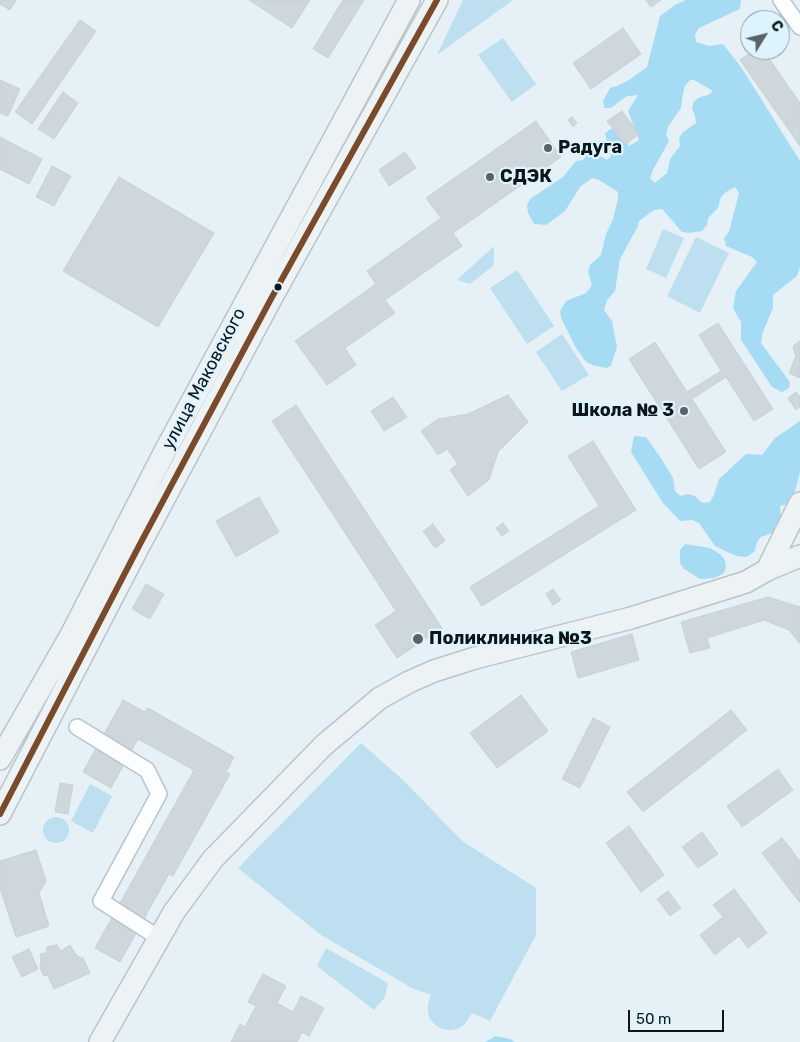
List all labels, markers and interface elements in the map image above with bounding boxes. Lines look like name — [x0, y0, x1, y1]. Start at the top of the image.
north arrow — [740, 10, 790, 60]
text: С — [767, 17, 786, 35]
place label: Радуга — [558, 137, 622, 159]
marker: Радуга — [542, 142, 554, 154]
place label: СДЭК — [500, 166, 552, 188]
marker: СДЭК — [484, 171, 496, 183]
unlabelled marker — [273, 282, 283, 292]
street label: улица Маковского — [158, 304, 250, 454]
place label: Школа № 3 — [571, 400, 674, 422]
marker: Школа № 3 — [678, 405, 690, 417]
place label: Поликлиника №3 — [429, 628, 592, 650]
marker: Поликлиника №3 — [411, 632, 425, 646]
scale bar — [630, 1000, 726, 1032]
text: 50 m — [636, 1010, 671, 1028]

